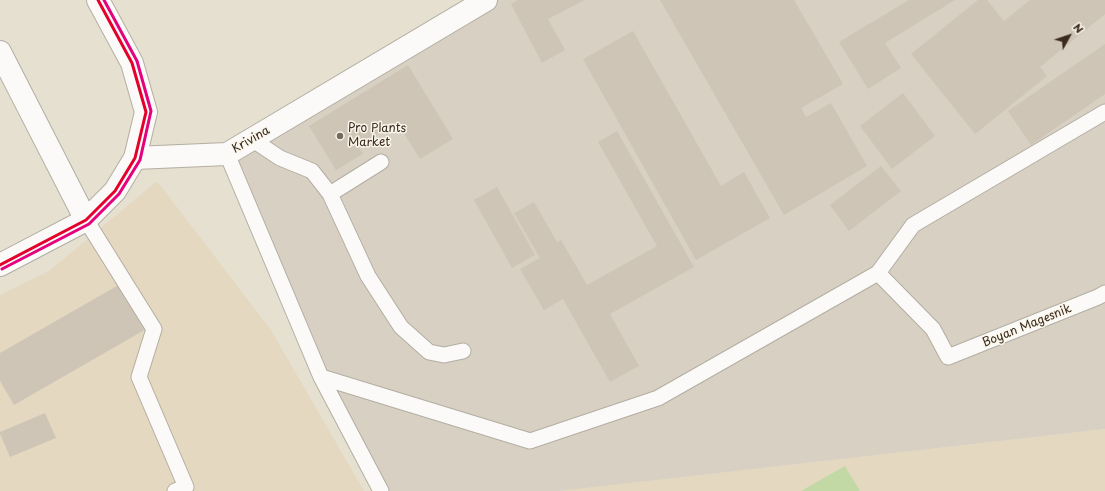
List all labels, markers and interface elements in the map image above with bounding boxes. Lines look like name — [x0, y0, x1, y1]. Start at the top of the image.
north arrow — [1049, 16, 1089, 56]
text: N — [1069, 19, 1088, 37]
place label: Pro Plants Market — [348, 122, 406, 150]
street label: Krivina — [230, 123, 272, 157]
marker: Pro Plants Market — [335, 131, 345, 141]
street label: Boyan Magesnik — [980, 302, 1074, 350]

